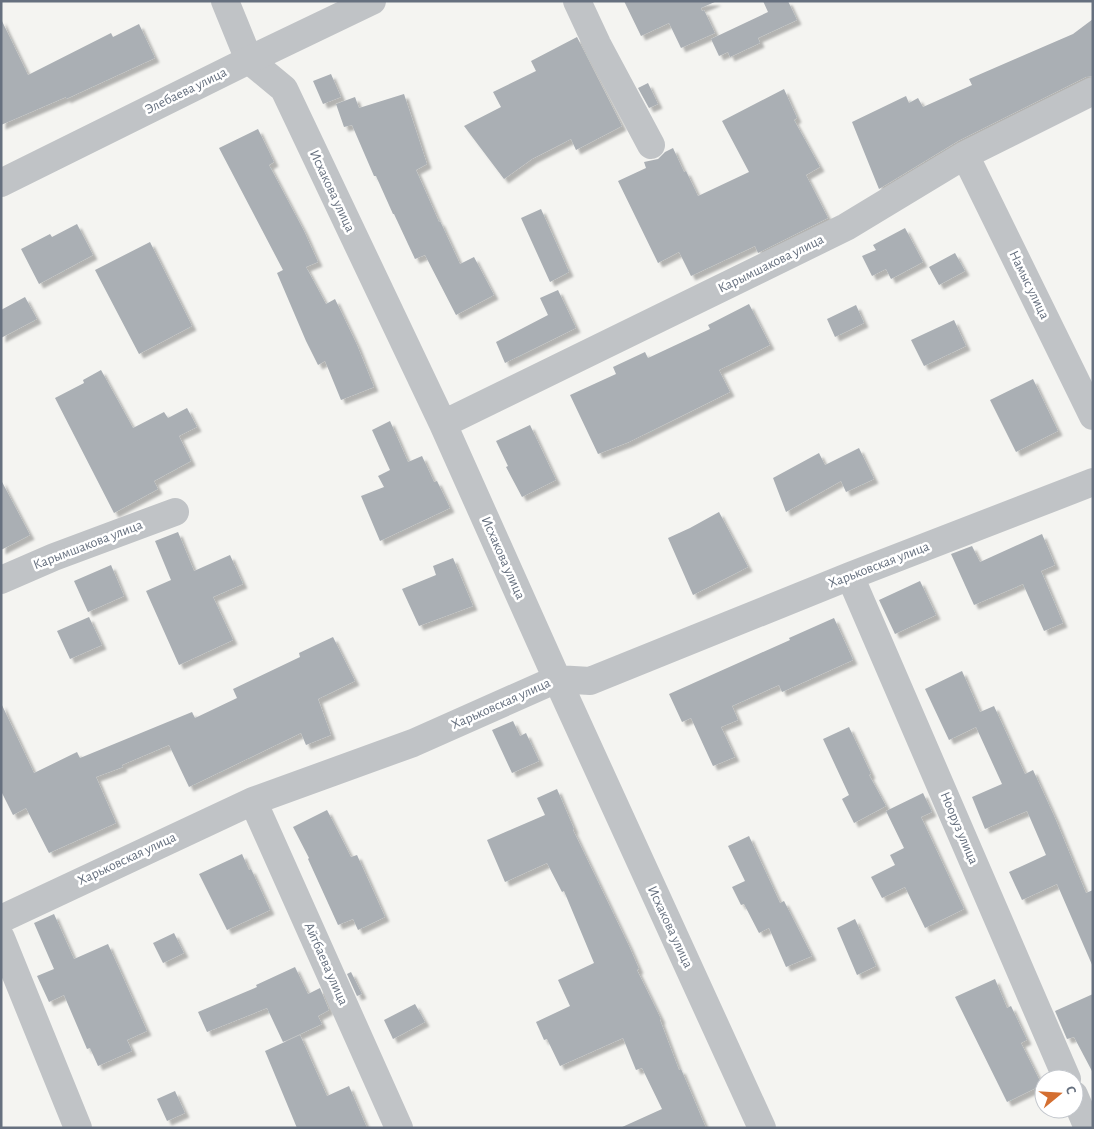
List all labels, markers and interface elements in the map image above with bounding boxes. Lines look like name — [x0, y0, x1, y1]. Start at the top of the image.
street label: Элебаева улица — [143, 65, 230, 117]
street label: Исхакова улица — [307, 148, 357, 235]
street label: Карымшакова улица — [716, 232, 827, 296]
street label: Намыс улица — [1006, 249, 1052, 322]
street label: Исхакова улица — [479, 515, 528, 602]
street label: Карымшакова улица — [31, 517, 145, 572]
street label: Харьковская улица — [827, 539, 932, 591]
street label: Харьковская улица — [449, 676, 553, 732]
street label: Нооруз улица — [937, 790, 981, 867]
street label: Харьковская улица — [76, 830, 179, 888]
street label: Исхакова улица — [645, 884, 695, 971]
street label: Айтбаева улица — [302, 921, 351, 1008]
north arrow — [1034, 1069, 1084, 1119]
text: С — [1063, 1084, 1078, 1096]

